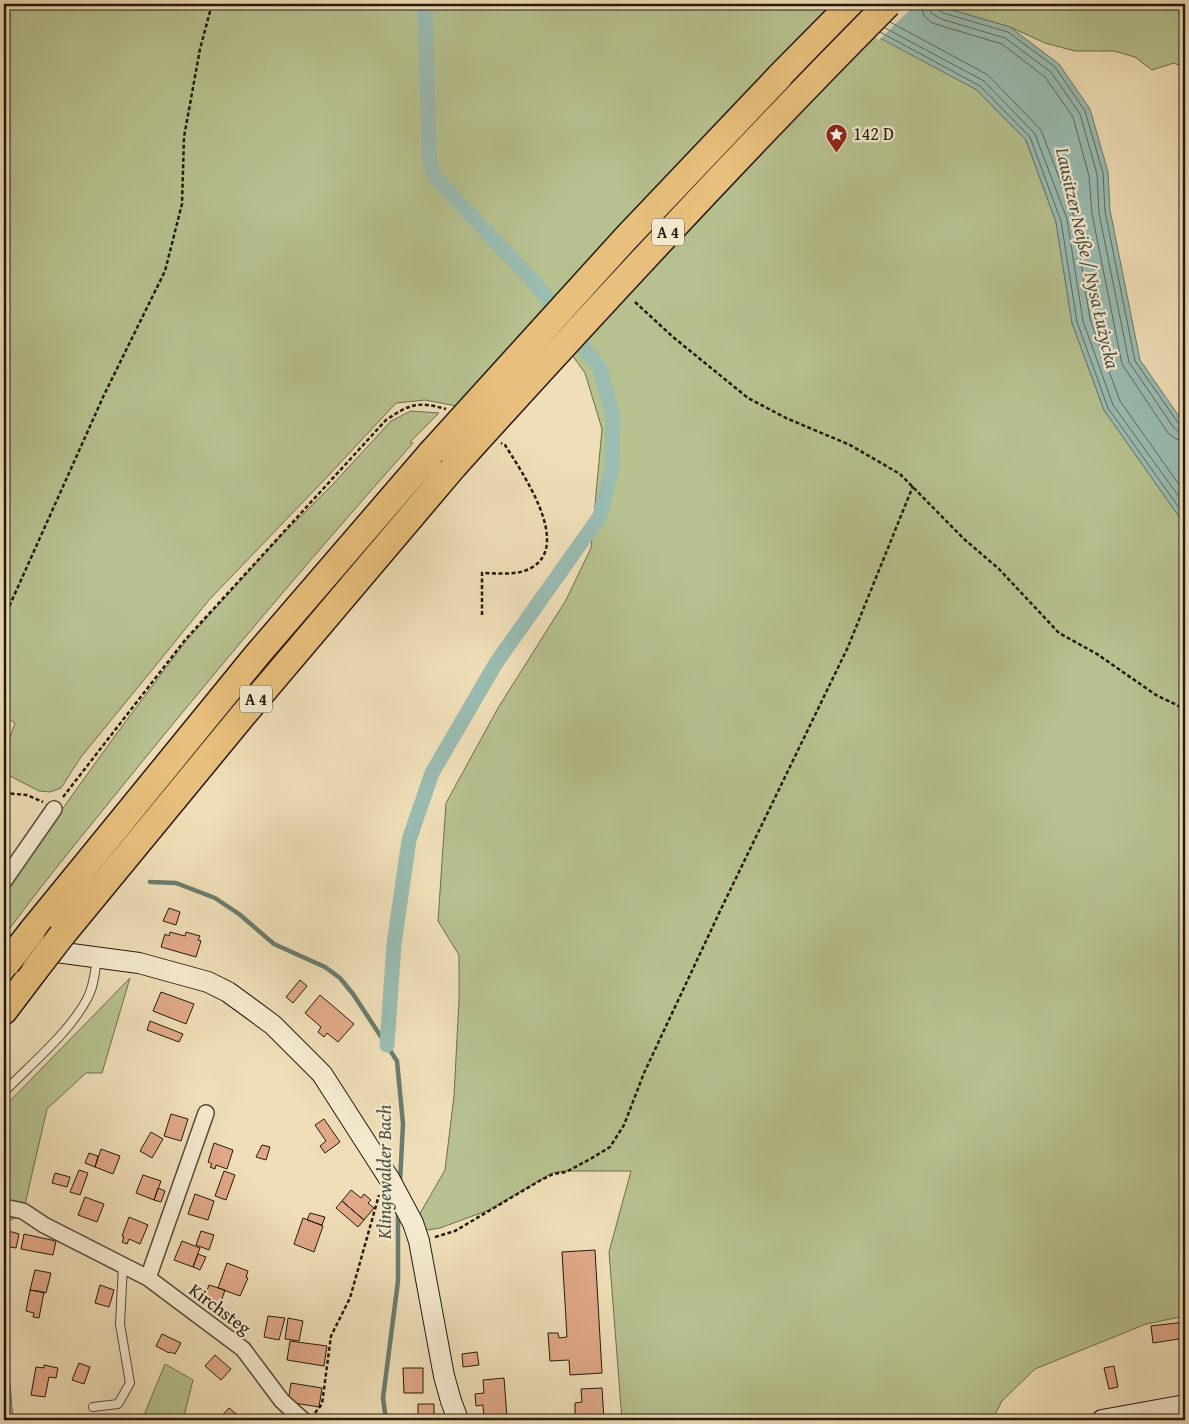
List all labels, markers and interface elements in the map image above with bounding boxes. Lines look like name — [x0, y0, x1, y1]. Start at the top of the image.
place label: 142 D — [853, 120, 894, 147]
place icon: 142 D — [825, 122, 849, 153]
water label: Lausitzer Neiße / Nysa Łużycka — [1049, 144, 1127, 372]
road number: A 4 — [652, 218, 684, 246]
road number: A 4 — [240, 686, 272, 712]
water label: Klingewalder Bach — [370, 1104, 398, 1240]
street label: Kirchsteg — [184, 1276, 257, 1341]

